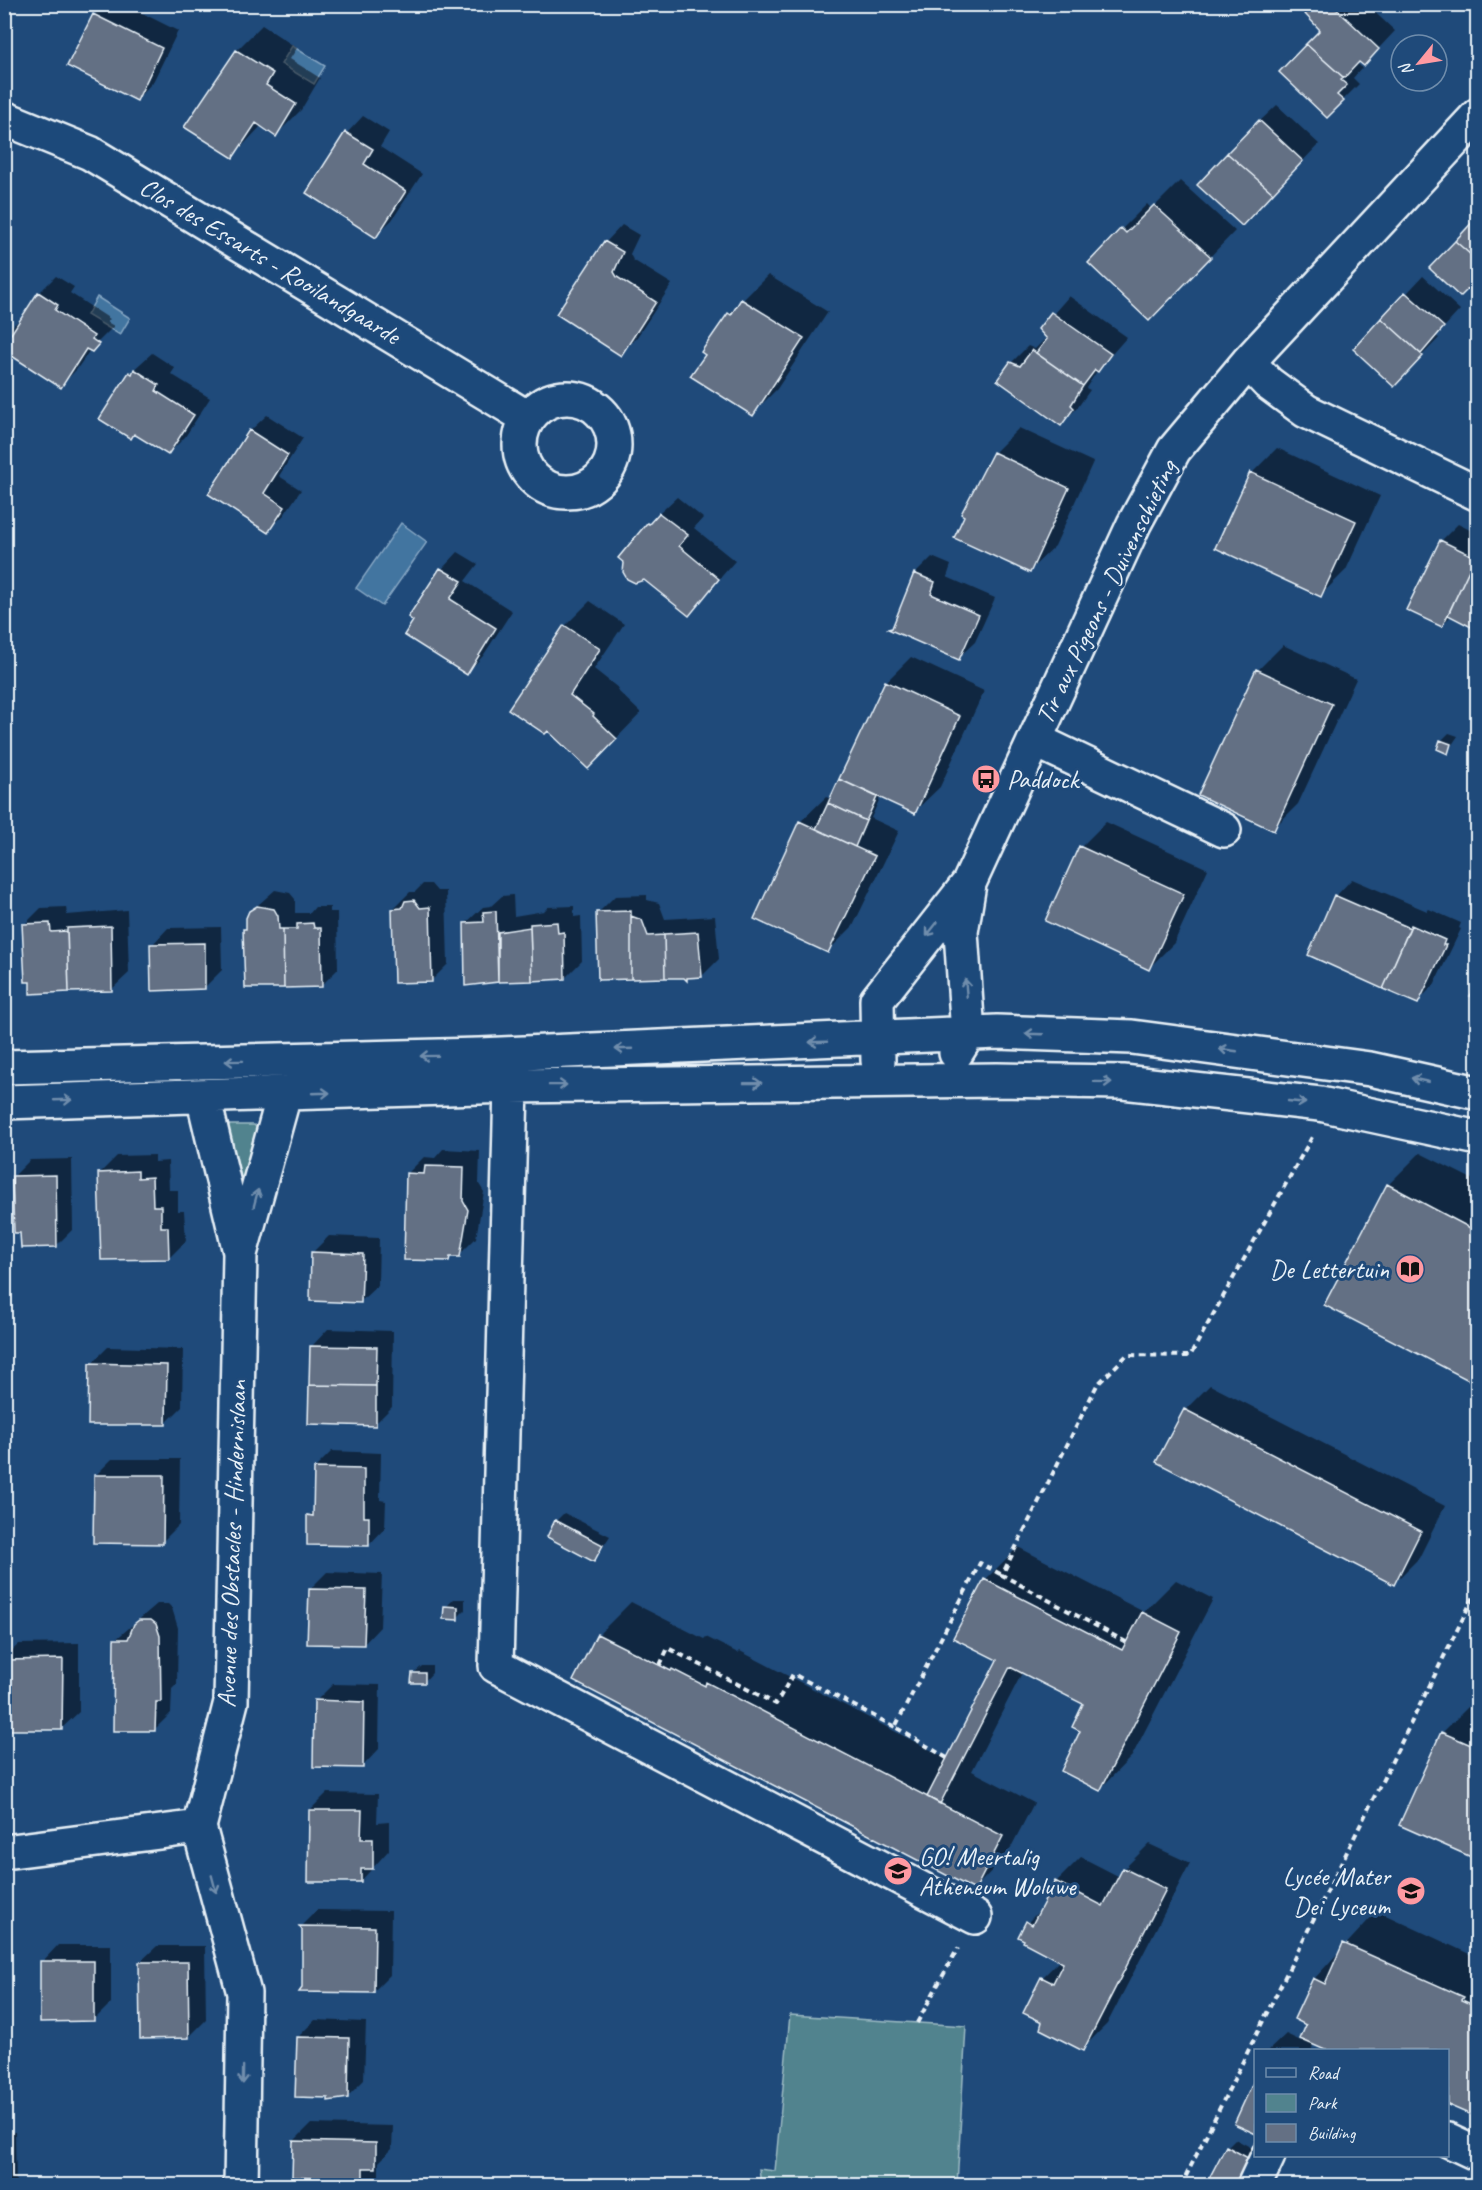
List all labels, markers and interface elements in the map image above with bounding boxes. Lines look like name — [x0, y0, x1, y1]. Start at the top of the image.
north arrow — [1389, 33, 1449, 93]
text: N — [1394, 58, 1418, 79]
street label: Clos des Essarts - Rooilandgaarde — [134, 170, 408, 353]
street label: Tir aux Pigeons - Duivenschieting — [1028, 453, 1185, 729]
bus stop icon: Paddock — [970, 763, 1002, 795]
place label: Paddock — [1007, 763, 1081, 796]
one-way arrow — [926, 921, 939, 937]
one-way arrow — [960, 979, 971, 998]
one-way arrow — [1024, 1028, 1044, 1039]
one-way arrow — [809, 1036, 829, 1047]
one-way arrow — [614, 1044, 634, 1055]
one-way arrow — [1219, 1044, 1238, 1055]
one-way arrow — [419, 1050, 439, 1062]
one-way arrow — [224, 1055, 244, 1067]
one-way arrow — [1411, 1074, 1430, 1086]
one-way arrow — [1093, 1076, 1113, 1087]
one-way arrow — [742, 1077, 762, 1088]
one-way arrow — [547, 1079, 567, 1091]
one-way arrow — [310, 1088, 330, 1099]
one-way arrow — [52, 1095, 72, 1106]
one-way arrow — [1287, 1096, 1307, 1107]
one-way arrow — [251, 1189, 262, 1208]
place label: De Lettertuin — [1270, 1253, 1389, 1286]
library icon: De Lettertuin — [1394, 1253, 1426, 1285]
street label: Avenue des Obstacles - Hindernislaan — [210, 1378, 254, 1708]
place label: GO! Meertalig Atheneum Woluwe — [919, 1840, 1077, 1903]
school or university icon: GO! Meertalig Atheneum Woluwe — [882, 1855, 914, 1887]
place label: Lycée Mater Dei Lyceum — [1283, 1860, 1392, 1923]
one-way arrow — [209, 1874, 220, 1893]
school or university icon: Lycée Mater Dei Lyceum — [1395, 1875, 1427, 1907]
legend — [1254, 2049, 1449, 2157]
text: Road — [1308, 2062, 1341, 2084]
one-way arrow — [237, 2064, 248, 2084]
text: Park — [1308, 2092, 1338, 2114]
text: Building — [1308, 2122, 1357, 2144]

